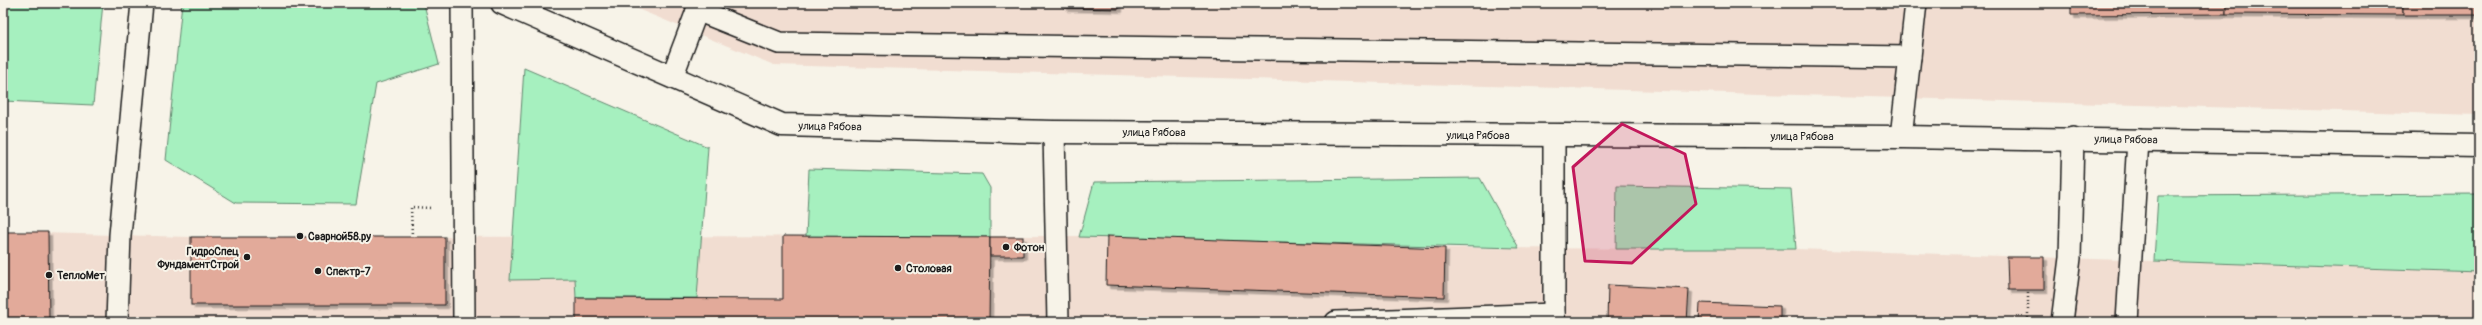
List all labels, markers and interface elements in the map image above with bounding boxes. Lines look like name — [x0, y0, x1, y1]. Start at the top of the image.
street label: улица Рябова — [797, 119, 862, 134]
street label: улица Рябова — [1121, 126, 1186, 139]
street label: улица Рябова — [1445, 129, 1510, 142]
street label: улица Рябова — [1769, 130, 1834, 143]
street label: улица Рябова — [2093, 132, 2158, 147]
place label: Сварной58.ру — [308, 230, 371, 243]
marker: Сварной58.ру — [295, 231, 305, 241]
place label: Фотон — [1013, 241, 1045, 254]
marker: Фотон — [1001, 242, 1011, 252]
place label: ГидроСпец ФундаментСтрой — [156, 245, 239, 271]
marker: ГидроСпец ФундаментСтрой — [242, 252, 252, 262]
place label: Столовая — [906, 262, 952, 275]
marker: Столовая — [893, 263, 903, 273]
place label: Спектр-7 — [326, 265, 371, 278]
marker: Спектр-7 — [313, 266, 323, 276]
place label: ТеплоМет — [56, 269, 105, 282]
marker: ТеплоМет — [44, 270, 54, 280]

